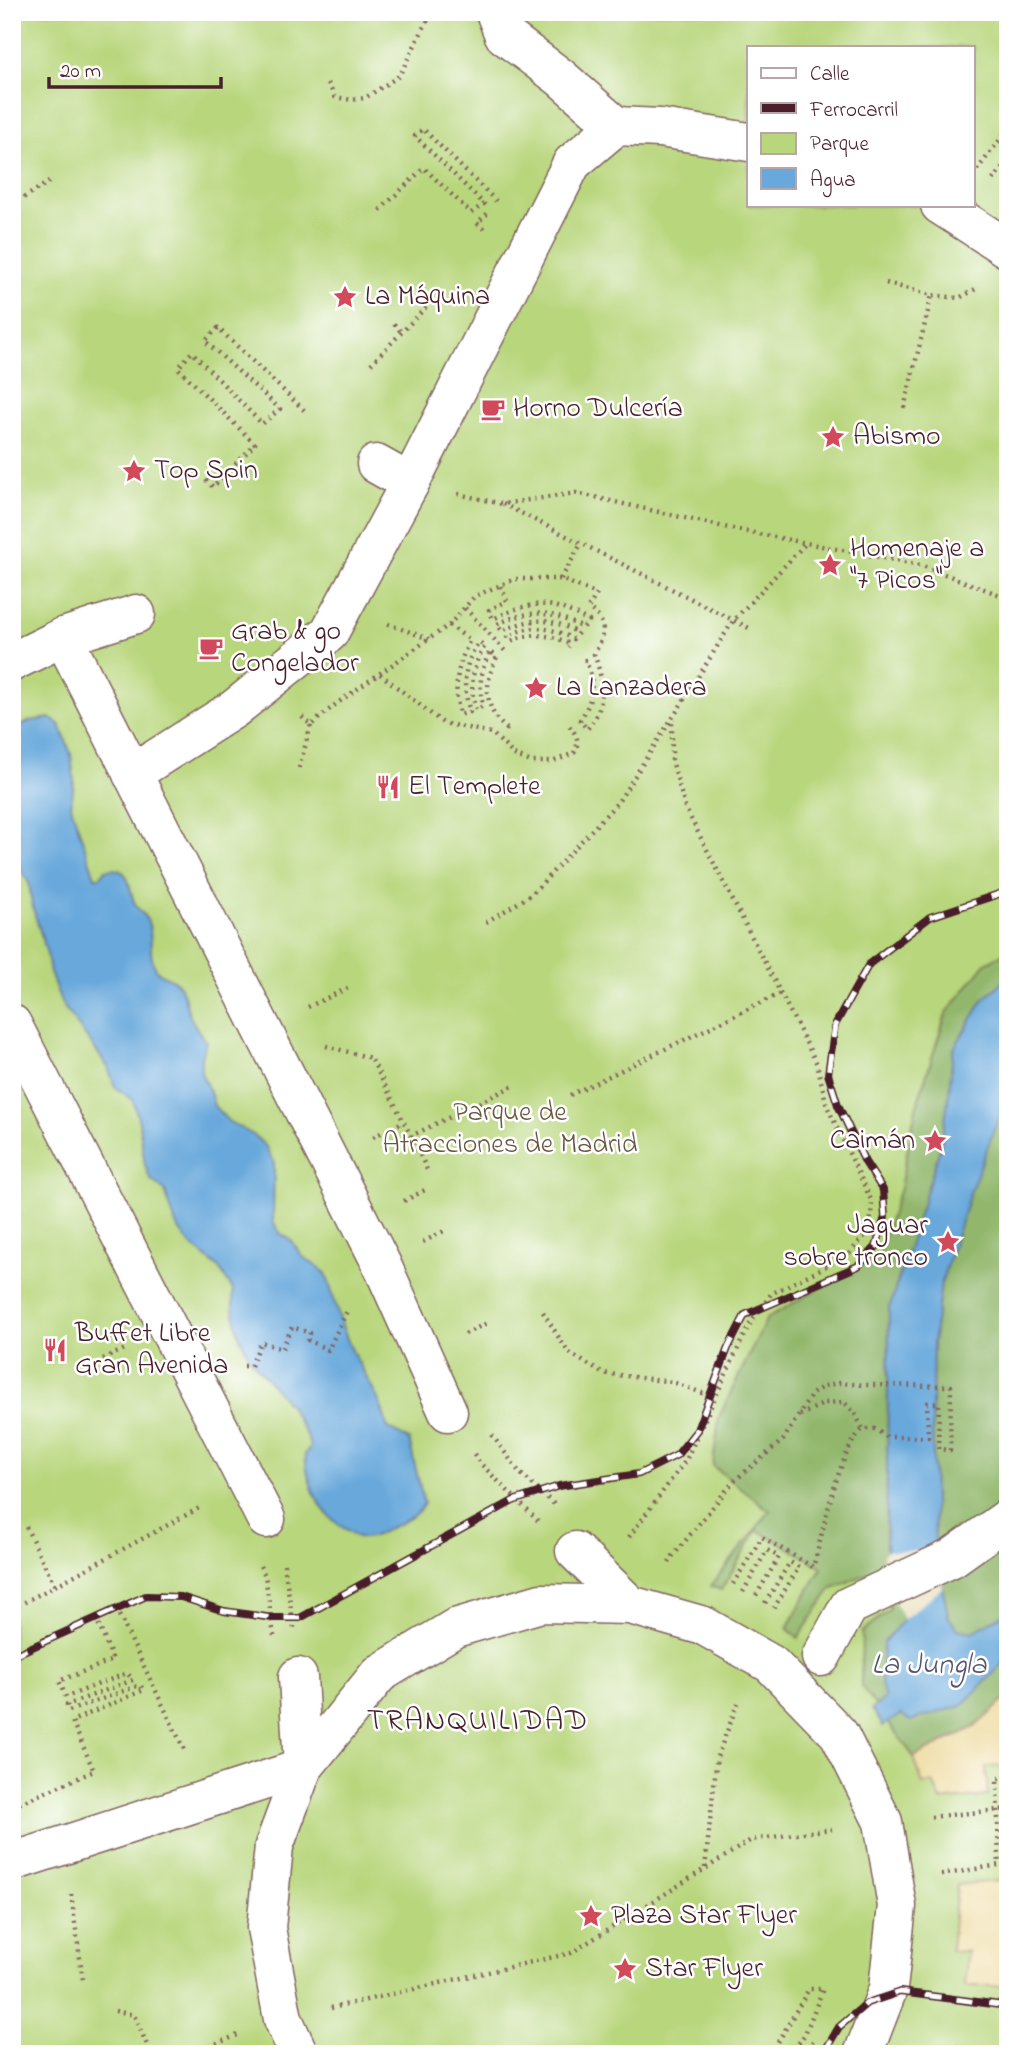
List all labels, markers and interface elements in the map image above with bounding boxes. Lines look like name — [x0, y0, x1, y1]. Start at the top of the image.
scale bar — [49, 46, 220, 90]
legend — [747, 46, 974, 206]
text: 20 m — [60, 57, 101, 87]
text: Calle — [810, 60, 850, 90]
text: Ferrocarril — [809, 96, 898, 126]
text: Parque — [810, 130, 869, 160]
text: Agua — [810, 166, 856, 198]
place label: La Máquina — [365, 277, 490, 318]
place icon: La Máquina — [331, 283, 359, 311]
place label: Horno Dulcería — [513, 389, 683, 430]
cafe icon: Horno Dulcería — [479, 395, 507, 423]
place label: Abismo — [853, 417, 941, 458]
place icon: Abismo — [819, 423, 847, 451]
place label: Top Spin — [154, 451, 258, 492]
place icon: Top Spin — [120, 457, 148, 485]
place label: Homenaje a "7 Picos" — [850, 529, 984, 602]
place icon: Homenaje a "7 Picos" — [816, 551, 844, 579]
place label: Grab & go Congelador — [231, 612, 359, 685]
cafe icon: Grab & go Congelador — [197, 634, 225, 662]
place label: La Lanzadera — [556, 668, 707, 709]
place icon: La Lanzadera — [522, 674, 550, 702]
place label: El Templete — [408, 767, 541, 808]
restaurant icon: El Templete — [374, 773, 402, 801]
park label: Parque de Atracciones de Madrid — [382, 1093, 638, 1166]
place label: Caimán — [830, 1121, 915, 1162]
place icon: Caimán — [921, 1127, 949, 1155]
place label: Jaguar sobre tronco — [784, 1206, 928, 1279]
place icon: Jaguar sobre tronco — [934, 1228, 962, 1256]
place label: Buffet Libre Gran Avenida — [74, 1314, 228, 1387]
restaurant icon: Buffet Libre Gran Avenida — [41, 1336, 69, 1364]
water label: La Jungla — [872, 1644, 987, 1688]
district label: TRANQUILIDAD — [367, 1700, 589, 1744]
place label: Plaza Star Flyer — [611, 1896, 797, 1937]
place icon: Plaza Star Flyer — [577, 1902, 605, 1930]
place label: Star Flyer — [645, 1949, 763, 1990]
place icon: Star Flyer — [611, 1955, 639, 1983]

